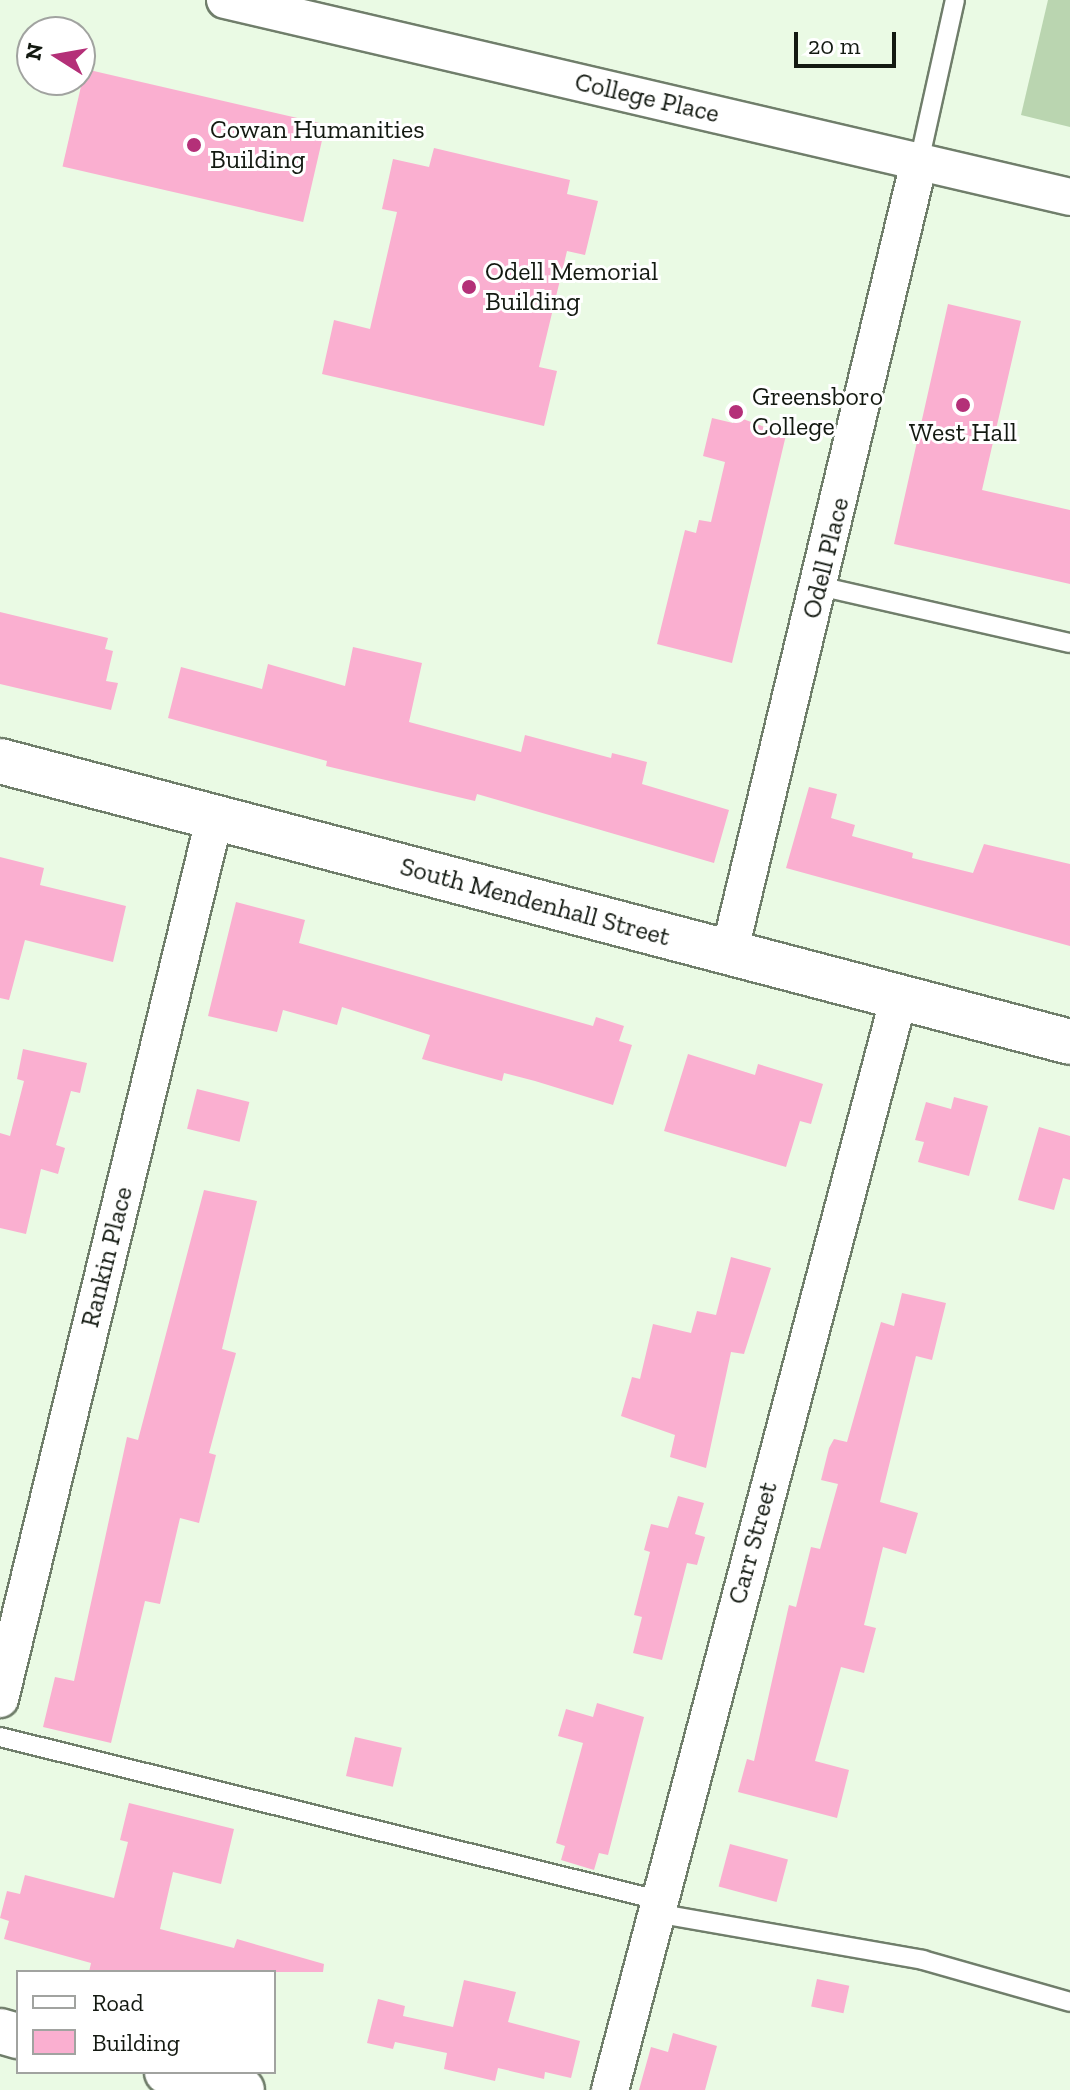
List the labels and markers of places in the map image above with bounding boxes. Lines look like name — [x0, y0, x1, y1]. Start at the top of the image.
place label: Cowan Humanities Building — [210, 114, 425, 176]
marker: Cowan Humanities Building — [185, 136, 203, 154]
place label: Odell Memorial Building — [485, 256, 658, 318]
marker: Odell Memorial Building — [460, 278, 478, 296]
place label: Greensboro College — [752, 381, 883, 442]
marker: West Hall — [954, 396, 972, 414]
marker: Greensboro College — [727, 403, 745, 421]
place label: West Hall — [909, 417, 1017, 449]

